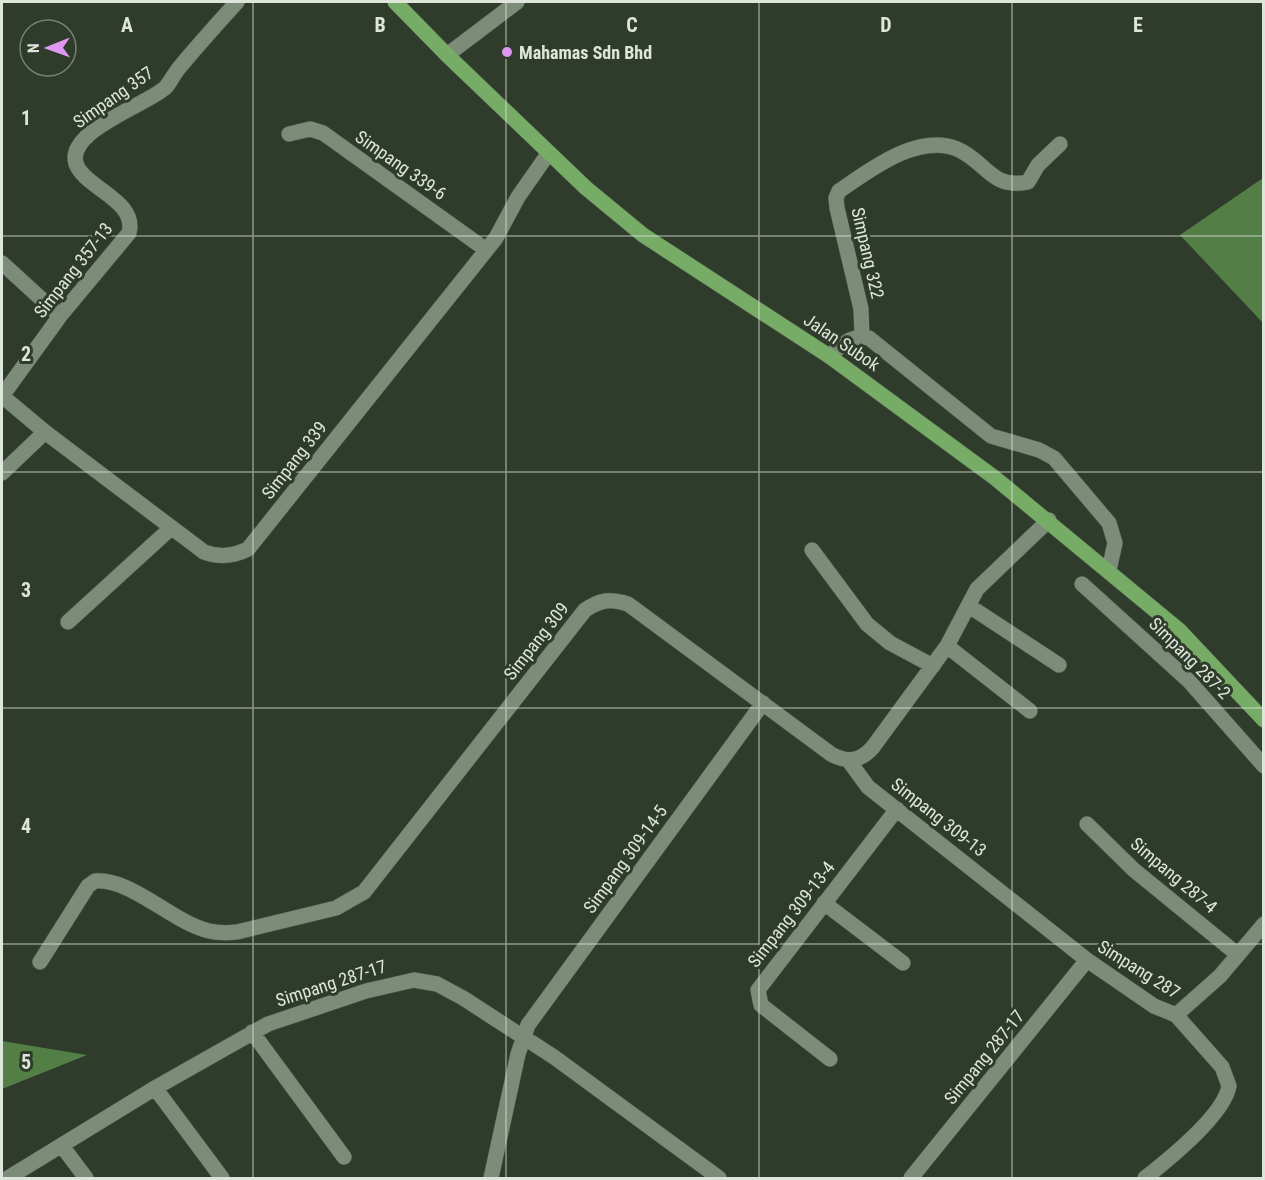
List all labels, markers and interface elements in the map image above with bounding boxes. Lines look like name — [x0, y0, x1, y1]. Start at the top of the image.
text: A — [121, 13, 133, 37]
text: B — [374, 13, 386, 37]
text: C — [626, 13, 638, 37]
text: D — [880, 13, 892, 37]
text: E — [1133, 13, 1143, 37]
north arrow — [18, 18, 78, 78]
place label: Mahamas Sdn Bhd — [519, 42, 652, 63]
text: N — [24, 43, 43, 53]
marker: Mahamas Sdn Bhd — [500, 45, 514, 59]
street label: Simpang 357 — [69, 62, 157, 132]
text: 1 — [21, 106, 31, 130]
street label: Simpang 339-6 — [351, 126, 451, 204]
street label: Simpang 322 — [847, 205, 889, 301]
street label: Simpang 357-13 — [29, 218, 117, 322]
street label: Jalan Subok — [800, 309, 884, 375]
text: 2 — [21, 342, 31, 366]
street label: Simpang 339 — [257, 417, 331, 503]
text: 3 — [21, 578, 31, 602]
street label: Simpang 309 — [499, 598, 573, 684]
street label: Simpang 287-2 — [1145, 613, 1235, 703]
street label: Simpang 309-13 — [887, 773, 991, 861]
street label: Simpang 309-14-5 — [579, 801, 671, 917]
text: 4 — [21, 814, 31, 838]
street label: Simpang 287-4 — [1127, 833, 1222, 917]
street label: Simpang 309-13-4 — [743, 857, 839, 971]
street label: Simpang 287 — [1094, 935, 1184, 1003]
street label: Simpang 287-17 — [273, 955, 389, 1011]
street label: Simpang 287-17 — [940, 1006, 1028, 1108]
text: 5 — [21, 1050, 31, 1074]

